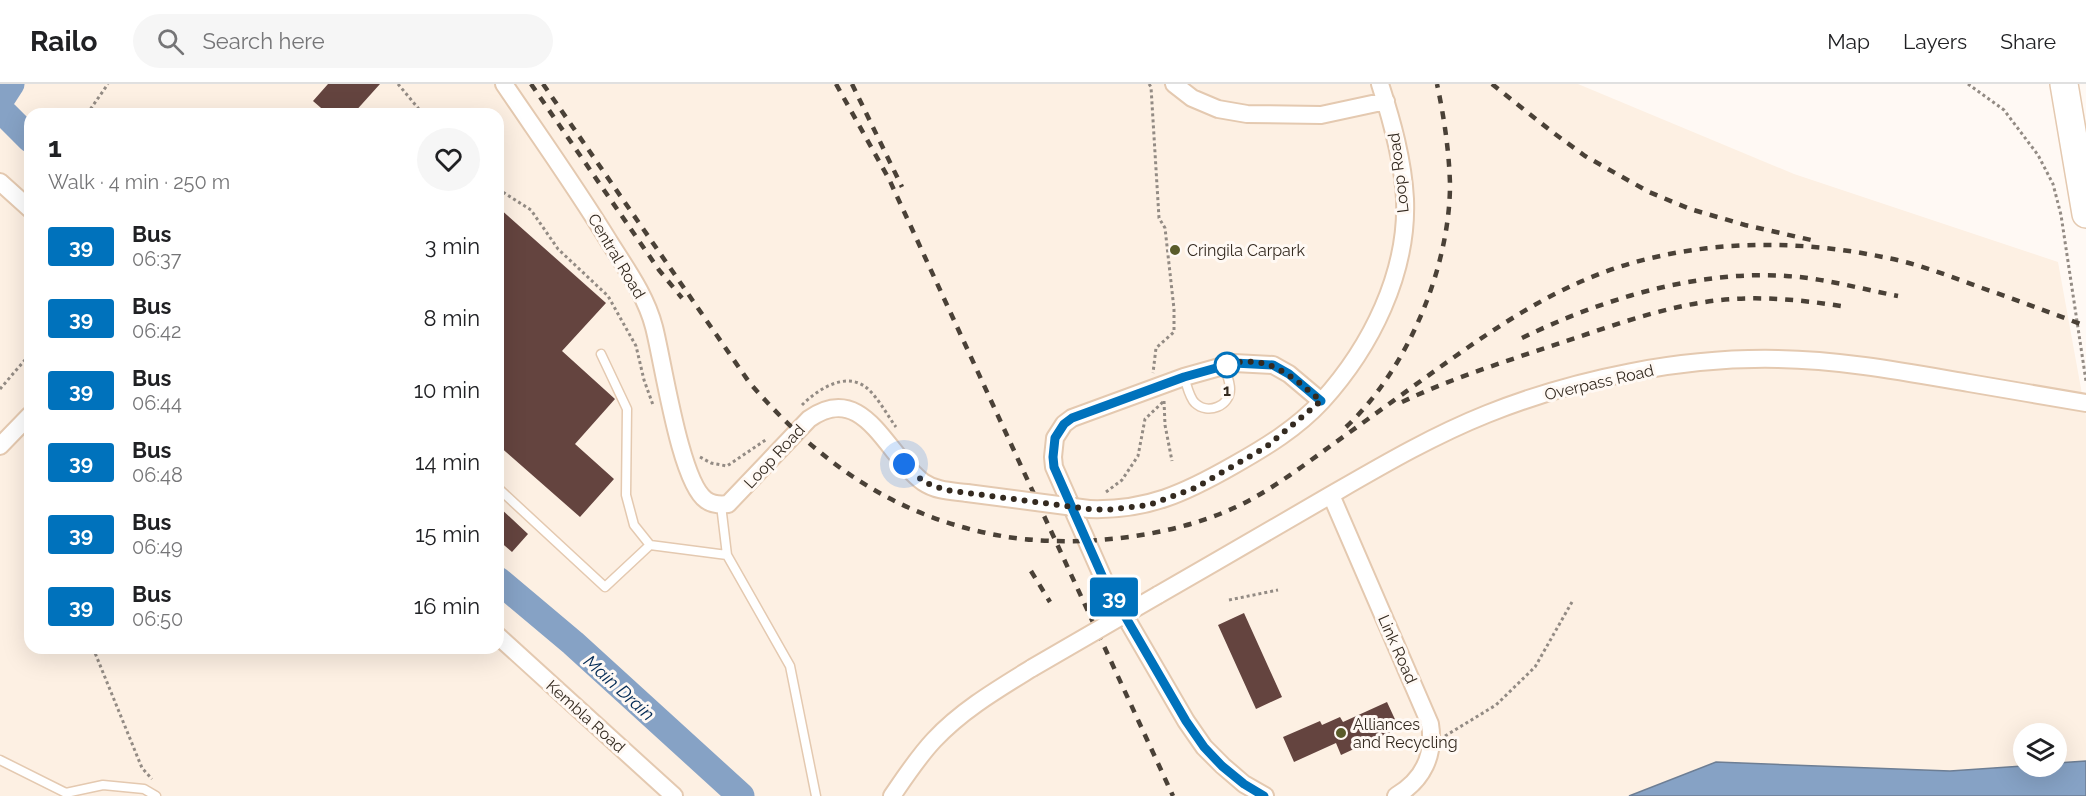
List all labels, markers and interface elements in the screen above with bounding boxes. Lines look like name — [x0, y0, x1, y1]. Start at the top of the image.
search box — [133, 14, 553, 68]
text: Railo — [30, 25, 97, 58]
icon: search — [154, 25, 187, 58]
text: Search here — [202, 28, 325, 54]
text: Map — [1827, 29, 1870, 54]
text: Layers — [1903, 29, 1967, 54]
text: Share — [2000, 29, 2056, 54]
button: heart — [417, 128, 480, 191]
text: 1 — [48, 131, 62, 164]
street label: Loop Road — [1384, 132, 1413, 214]
text: Walk · 4 min · 250 m — [48, 170, 230, 194]
street label: Central Road — [584, 210, 649, 302]
text: Bus — [132, 221, 171, 247]
text: 3 min — [425, 233, 480, 259]
text: 39 — [69, 234, 93, 259]
place label: Cringila Carpark — [1187, 241, 1305, 260]
marker: Cringila Carpark — [1168, 243, 1182, 257]
text: 06:37 — [132, 247, 181, 271]
text: Bus — [132, 293, 171, 319]
text: 8 min — [424, 305, 480, 331]
text: 39 — [69, 306, 93, 331]
text: 06:42 — [132, 319, 181, 343]
marker: 1 — [1214, 352, 1240, 378]
street label: Overpass Road — [1543, 361, 1656, 404]
text: Bus — [132, 365, 171, 391]
text: 10 min — [414, 377, 480, 403]
text: 39 — [69, 378, 93, 403]
place label: 1 — [1223, 381, 1231, 400]
text: 06:44 — [132, 391, 182, 415]
street label: Loop Road — [740, 420, 809, 492]
text: Bus — [132, 437, 171, 463]
text: 14 min — [415, 449, 480, 475]
your location — [889, 449, 919, 479]
text: 39 — [69, 450, 93, 475]
text: 06:48 — [132, 463, 183, 487]
text: Bus — [132, 509, 171, 535]
text: 15 min — [415, 521, 480, 547]
text: 39 — [69, 522, 93, 547]
text: 06:49 — [132, 535, 183, 559]
line badge: 39 — [1087, 578, 1141, 616]
text: Bus — [132, 581, 171, 607]
text: 39 — [1102, 585, 1126, 610]
text: 16 min — [414, 593, 480, 619]
text: 39 — [69, 594, 93, 619]
text: 06:50 — [132, 607, 183, 631]
street label: Link Road — [1374, 612, 1421, 686]
water label: Main Drain — [580, 651, 659, 725]
street label: Kembla Road — [542, 676, 629, 757]
place label: Alliances and Recycling — [1353, 715, 1458, 752]
map controls — [2013, 723, 2067, 777]
button: layers — [2013, 723, 2067, 777]
marker: Alliances and Recycling — [1334, 726, 1348, 740]

